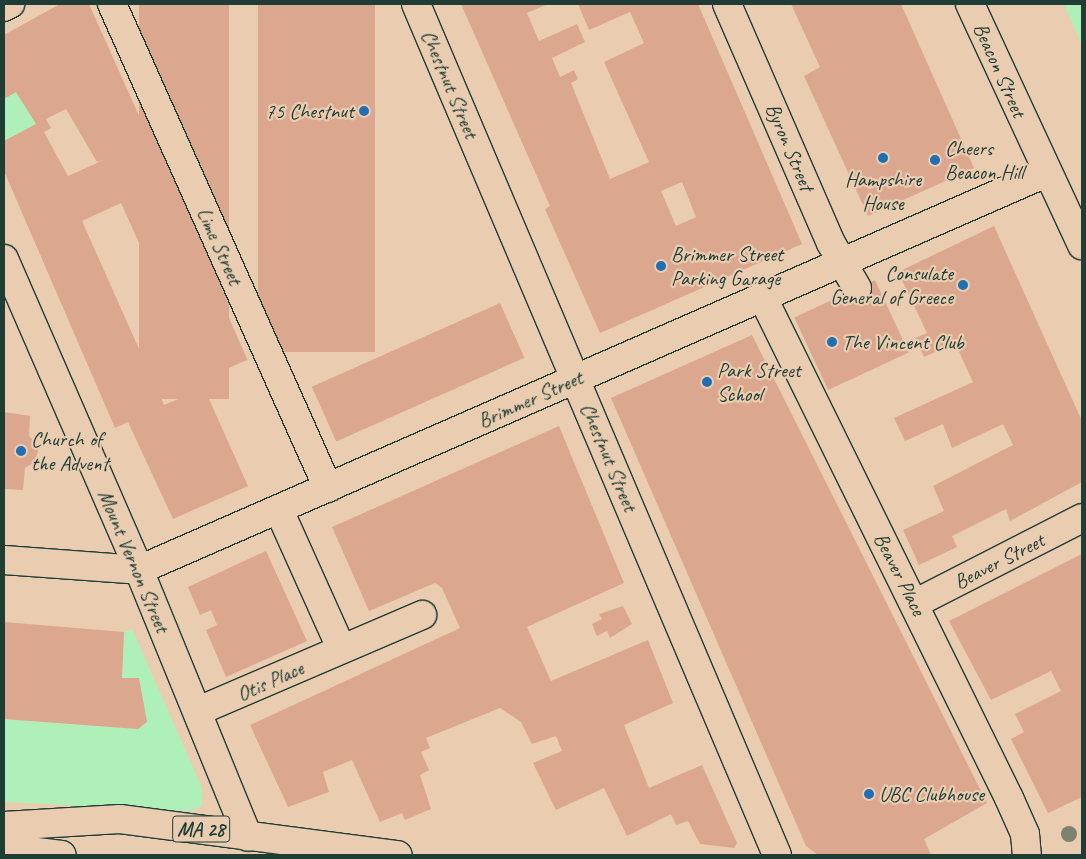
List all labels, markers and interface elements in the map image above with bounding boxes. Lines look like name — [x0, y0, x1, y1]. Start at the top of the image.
street label: Beacon Street — [968, 19, 1032, 121]
street label: Chestnut Street — [416, 26, 484, 142]
place label: 75 Chestnut — [265, 98, 354, 124]
street label: Byron Street — [760, 99, 820, 195]
marker: 75 Chestnut — [358, 105, 370, 117]
place label: Cheers Beacon Hill — [945, 135, 1024, 185]
marker: Hampshire House — [877, 152, 889, 164]
marker: Cheers Beacon Hill — [929, 154, 941, 166]
place label: Hampshire House — [845, 166, 921, 216]
street label: Lime Street — [192, 203, 248, 289]
place label: Brimmer Street Parking Garage — [671, 241, 783, 291]
marker: Brimmer Street Parking Garage — [655, 260, 667, 272]
place label: Consulate General of Greece — [831, 260, 953, 310]
marker: Consulate General of Greece — [957, 279, 969, 291]
place label: The Vincent Club — [842, 329, 964, 355]
marker: The Vincent Club — [826, 336, 838, 348]
place label: Park Street School — [717, 357, 801, 407]
street label: Brimmer Street — [474, 365, 586, 433]
marker: Park Street School — [701, 376, 713, 388]
street label: Chestnut Street — [575, 399, 643, 515]
place label: Church of the Advent — [31, 426, 108, 476]
marker: Church of the Advent — [15, 445, 27, 457]
street label: Mount Vernon Street — [93, 486, 175, 636]
street label: Beaver Street — [949, 527, 1049, 595]
street label: Beaver Place — [868, 528, 932, 620]
street label: Otis Place — [232, 655, 308, 707]
place label: UBC Clubhouse — [879, 781, 984, 807]
marker: UBC Clubhouse — [863, 788, 875, 800]
road number: MA 28 — [171, 812, 231, 846]

